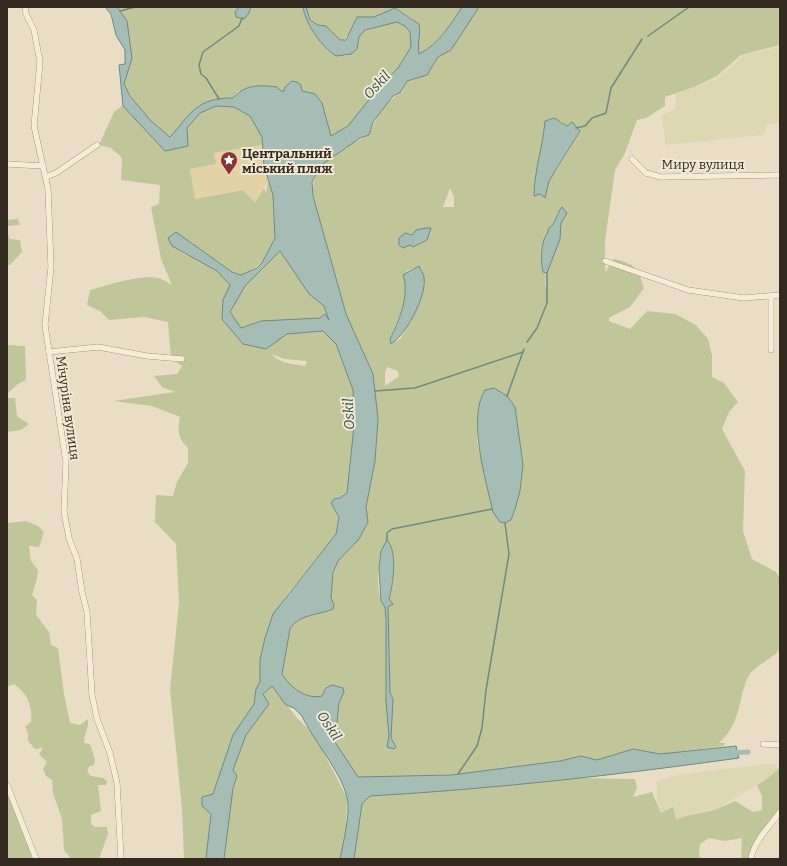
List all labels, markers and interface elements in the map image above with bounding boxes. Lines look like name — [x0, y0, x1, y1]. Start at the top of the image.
water label: Oskil — [360, 67, 394, 102]
place label: Центральний міський пляж — [242, 146, 333, 176]
place icon: Центральний міський пляж — [219, 150, 239, 175]
street label: Миру вулиця — [662, 157, 744, 172]
street label: Мічуріна вулиця — [53, 355, 83, 461]
water label: Oskil — [340, 398, 358, 430]
water label: Oskil — [313, 708, 345, 744]

